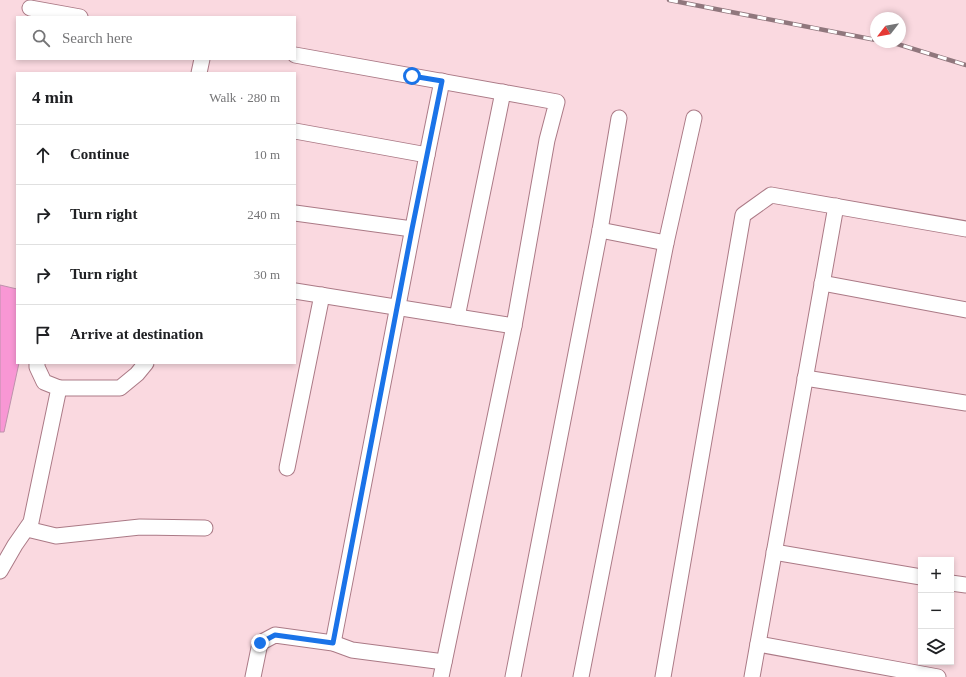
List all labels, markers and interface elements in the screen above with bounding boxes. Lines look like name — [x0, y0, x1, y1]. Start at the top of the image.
north arrow — [870, 12, 906, 48]
search box — [16, 16, 296, 60]
icon: search — [30, 27, 52, 49]
text: Search here — [62, 30, 132, 46]
route start — [403, 67, 421, 85]
text: 4 min — [32, 88, 73, 107]
text: Walk · 280 m — [209, 90, 280, 105]
icon: ahead — [32, 144, 54, 166]
text: Continue — [70, 146, 129, 162]
text: 10 m — [254, 147, 280, 162]
icon: right — [32, 204, 54, 226]
text: Turn right — [70, 206, 137, 222]
text: 240 m — [247, 207, 280, 222]
icon: right — [32, 264, 54, 286]
text: Turn right — [70, 266, 137, 282]
text: 30 m — [254, 267, 280, 282]
icon: arrive — [32, 324, 54, 346]
text: Arrive at destination — [70, 326, 203, 342]
map controls — [918, 557, 954, 665]
button: + — [918, 557, 954, 593]
button: − — [918, 593, 954, 629]
button: layers — [918, 629, 954, 665]
route end — [251, 634, 269, 652]

